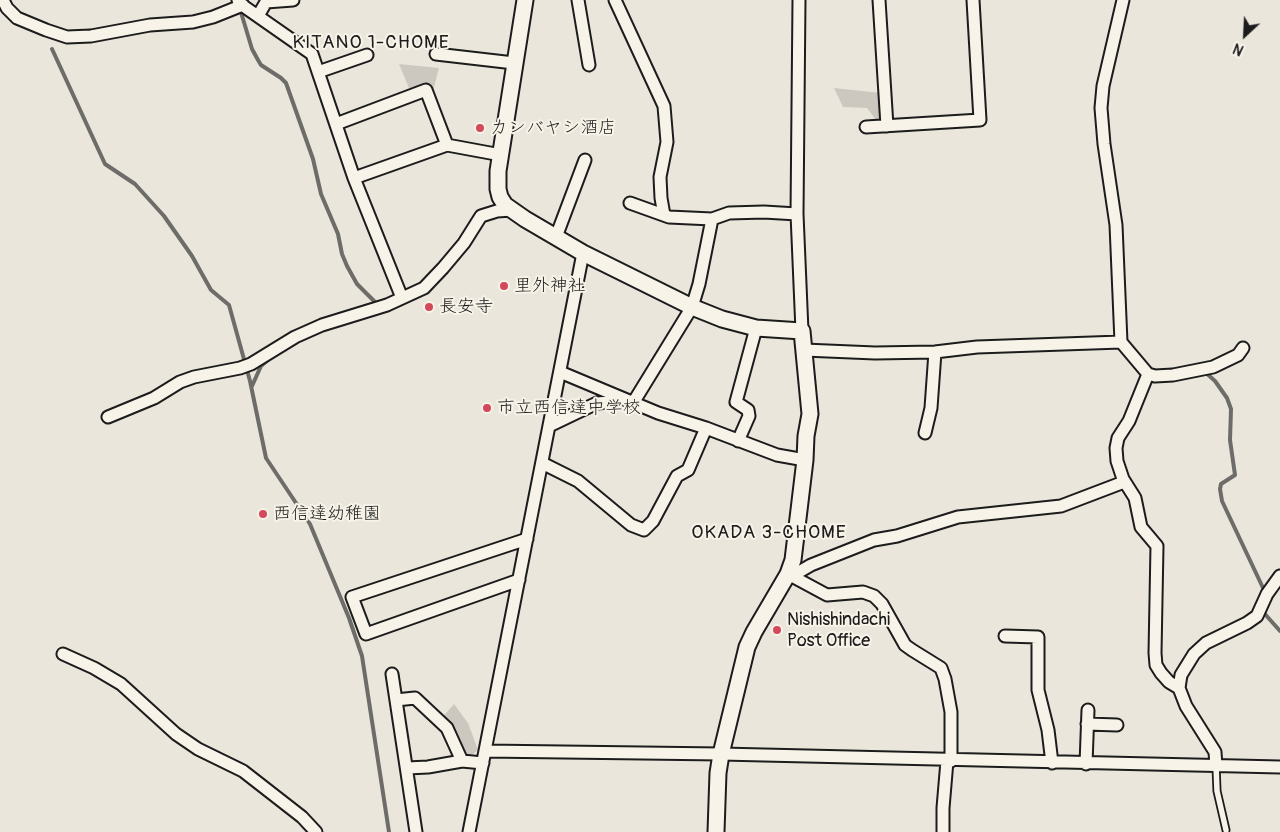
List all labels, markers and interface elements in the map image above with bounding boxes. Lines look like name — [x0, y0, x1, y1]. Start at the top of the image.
north arrow — [1220, 10, 1270, 60]
district label: KITANO 1-CHOME — [291, 32, 451, 54]
text: N — [1231, 39, 1246, 59]
place label: カンバヤシ酒店 — [490, 117, 616, 139]
marker: カンバヤシ酒店 — [474, 122, 486, 134]
place label: 里外神社 — [514, 275, 586, 297]
marker: 里外神社 — [498, 280, 510, 292]
place label: 長安寺 — [439, 296, 493, 318]
marker: 長安寺 — [423, 301, 435, 313]
place label: 市立西信達中学校 — [497, 397, 641, 419]
marker: 市立西信達中学校 — [481, 402, 493, 414]
place label: 西信達幼稚園 — [273, 503, 381, 525]
marker: 西信達幼稚園 — [257, 508, 269, 520]
district label: OKADA 3-CHOME — [690, 522, 848, 544]
place label: Nishishindachi Post Office — [787, 609, 890, 652]
marker: Nishishindachi Post Office — [771, 624, 783, 636]

